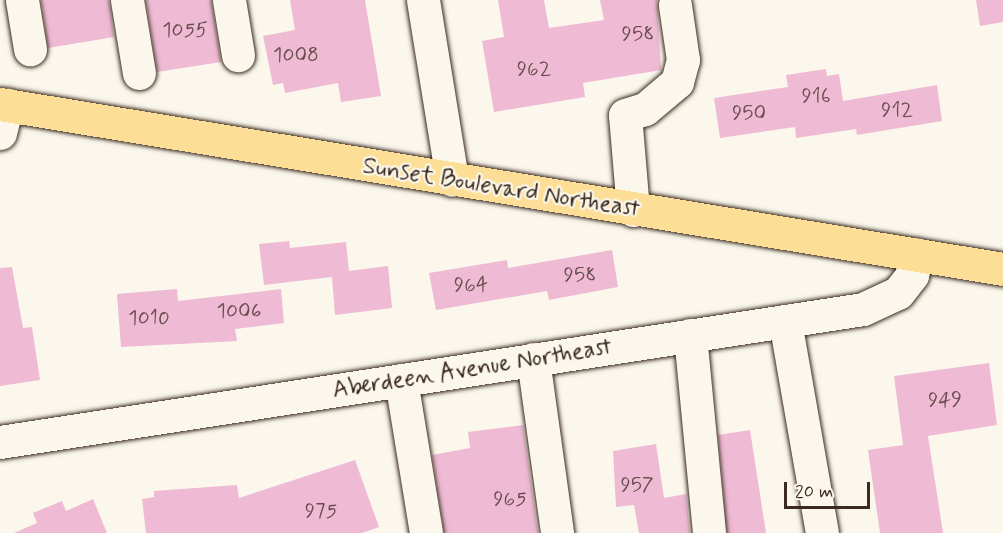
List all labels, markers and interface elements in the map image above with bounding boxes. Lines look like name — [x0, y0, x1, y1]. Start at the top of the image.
house number: 1055 — [162, 17, 208, 43]
house number: 958 — [622, 21, 654, 47]
house number: 1008 — [273, 42, 319, 68]
house number: 962 — [517, 56, 551, 82]
house number: 916 — [801, 83, 831, 109]
house number: 912 — [881, 97, 913, 123]
house number: 950 — [732, 100, 766, 126]
street label: Sunset Boulevard Northeast — [362, 152, 640, 224]
house number: 958 — [564, 262, 596, 288]
house number: 964 — [454, 272, 488, 298]
house number: 1006 — [217, 298, 261, 324]
house number: 1010 — [128, 305, 170, 331]
street label: Aberdeen Avenue Northeast — [329, 332, 615, 406]
house number: 949 — [928, 387, 962, 413]
scale bar — [787, 470, 872, 508]
house number: 957 — [620, 472, 654, 498]
text: 20 m — [795, 480, 833, 504]
house number: 965 — [493, 486, 527, 512]
house number: 975 — [305, 498, 337, 524]

